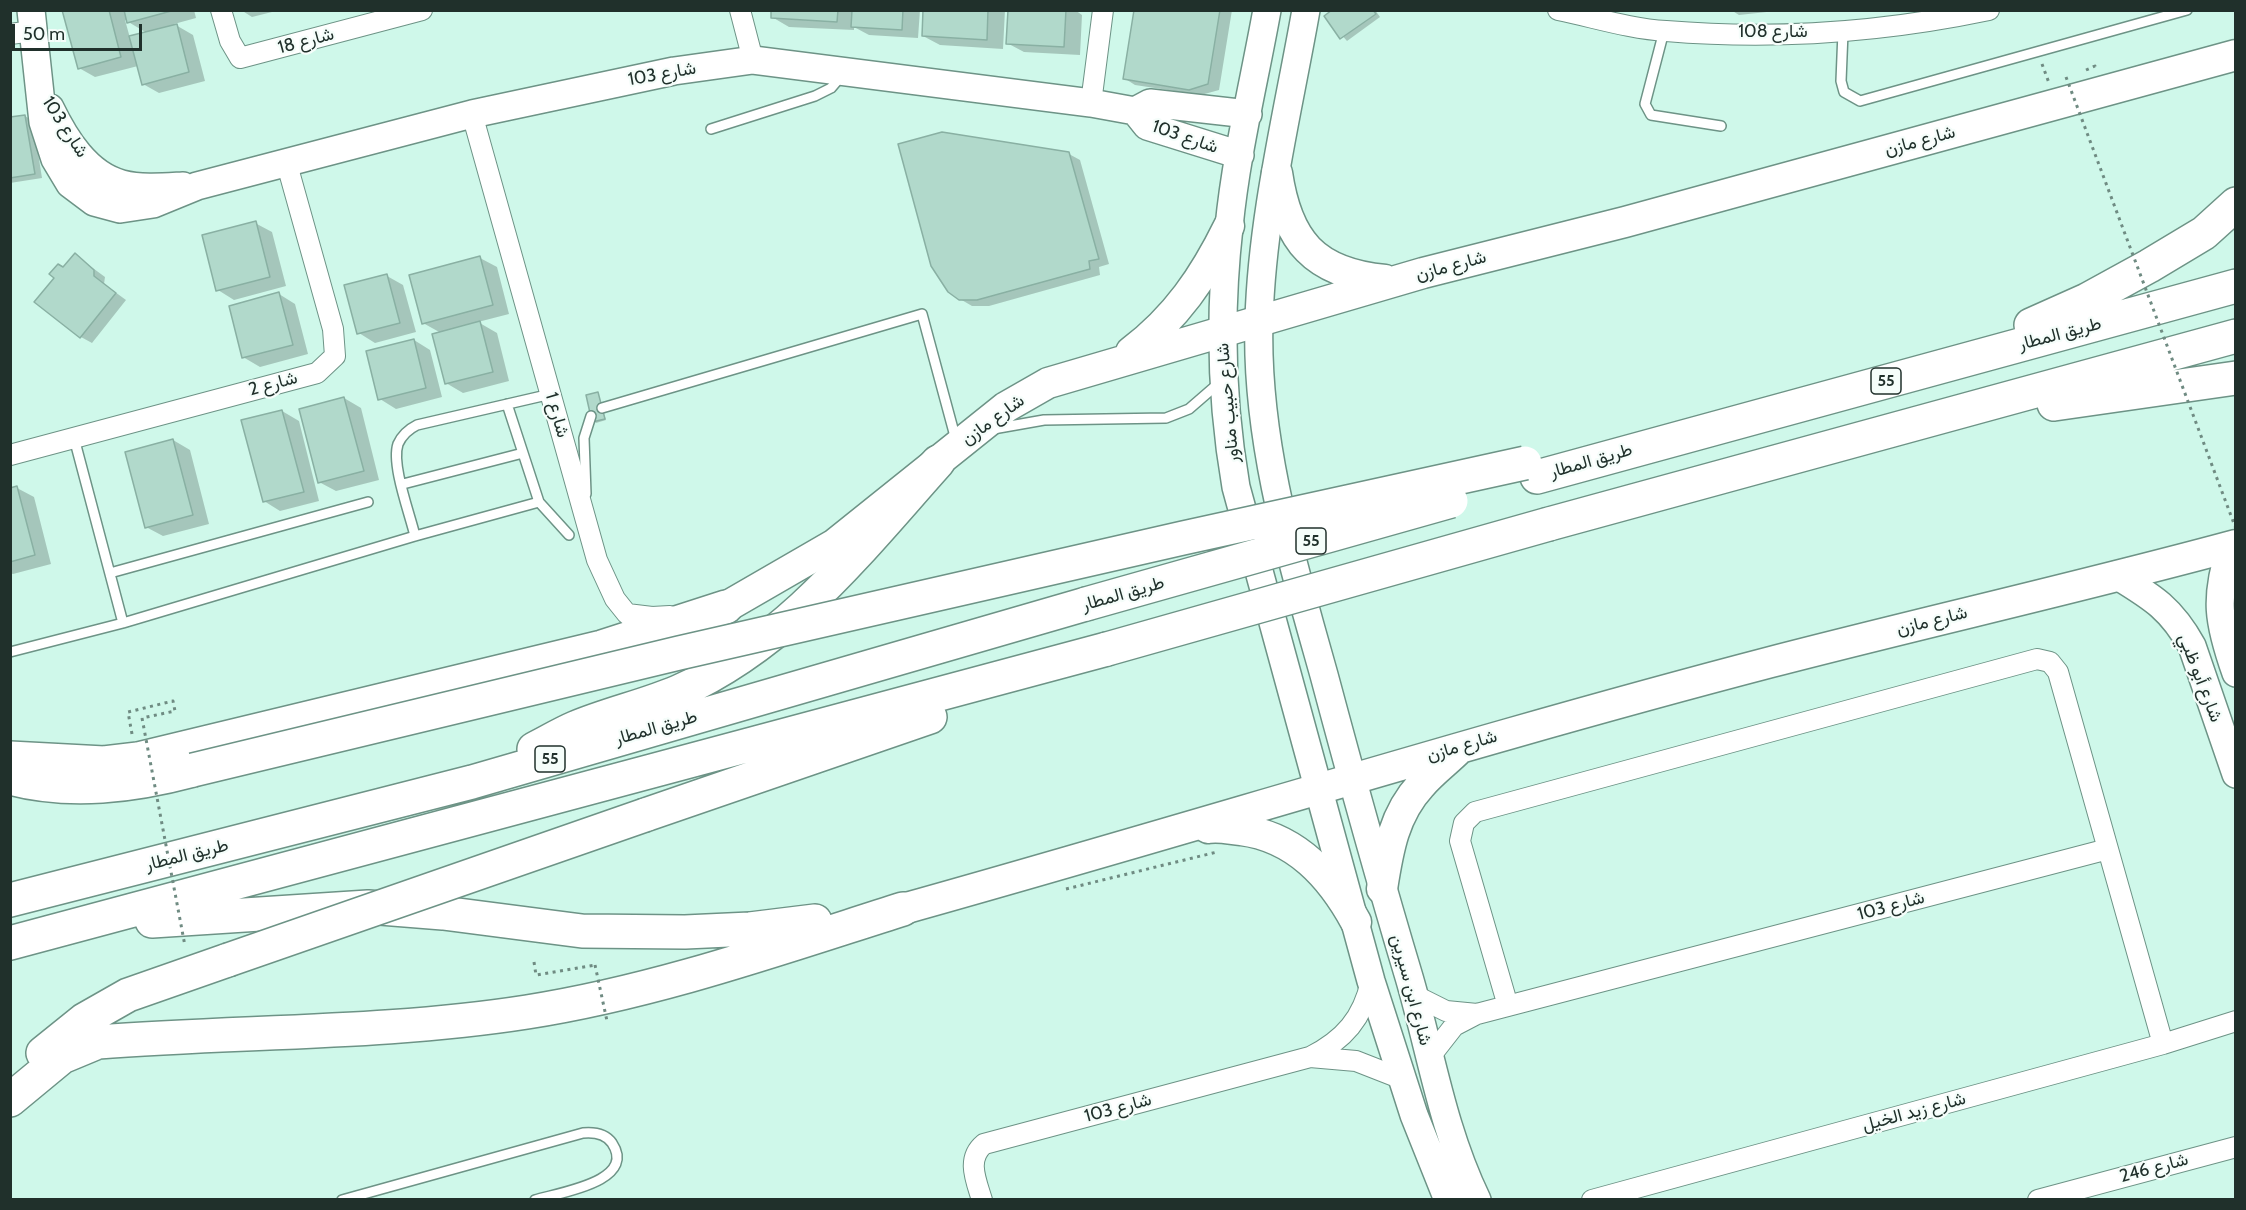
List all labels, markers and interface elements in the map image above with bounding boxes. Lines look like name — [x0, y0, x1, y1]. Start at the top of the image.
scale bar — [15, 12, 146, 50]
street label: شارع 108 — [1738, 21, 1808, 43]
text: 50 m — [23, 23, 65, 45]
street label: شارع 18 — [276, 23, 336, 59]
street label: شارع 103 — [626, 57, 698, 91]
street label: شارع 103 — [37, 92, 93, 162]
street label: شارع 103 — [1149, 116, 1221, 158]
street label: شارع مازن — [1882, 121, 1958, 161]
street label: شارع مازن — [1413, 246, 1489, 286]
street label: طريق المطار — [2016, 313, 2104, 355]
street label: شارع حبيب مناور — [1212, 342, 1244, 464]
street label: شارع 2 — [246, 367, 300, 401]
road number: 55 — [1871, 368, 1901, 394]
street label: شارع 1 — [540, 390, 574, 440]
street label: شارع مازن — [957, 390, 1029, 450]
street label: طريق المطار — [1547, 439, 1635, 483]
road number: 55 — [1296, 528, 1326, 554]
street label: طريق المطار — [1079, 572, 1167, 616]
street label: شارع مازن — [1894, 602, 1970, 640]
street label: شارع أبو ظبي — [2173, 631, 2227, 725]
street label: طريق المطار — [612, 706, 700, 750]
street label: شارع مازن — [1424, 726, 1500, 766]
road number: 55 — [535, 746, 565, 772]
street label: طريق المطار — [143, 834, 231, 876]
street label: شارع 103 — [1855, 887, 1927, 925]
street label: شارع ابن سيرين — [1386, 932, 1436, 1048]
street label: شارع زيد الخيل — [1860, 1088, 1968, 1136]
street label: شارع 103 — [1082, 1089, 1154, 1127]
street label: شارع 246 — [2117, 1148, 2191, 1188]

